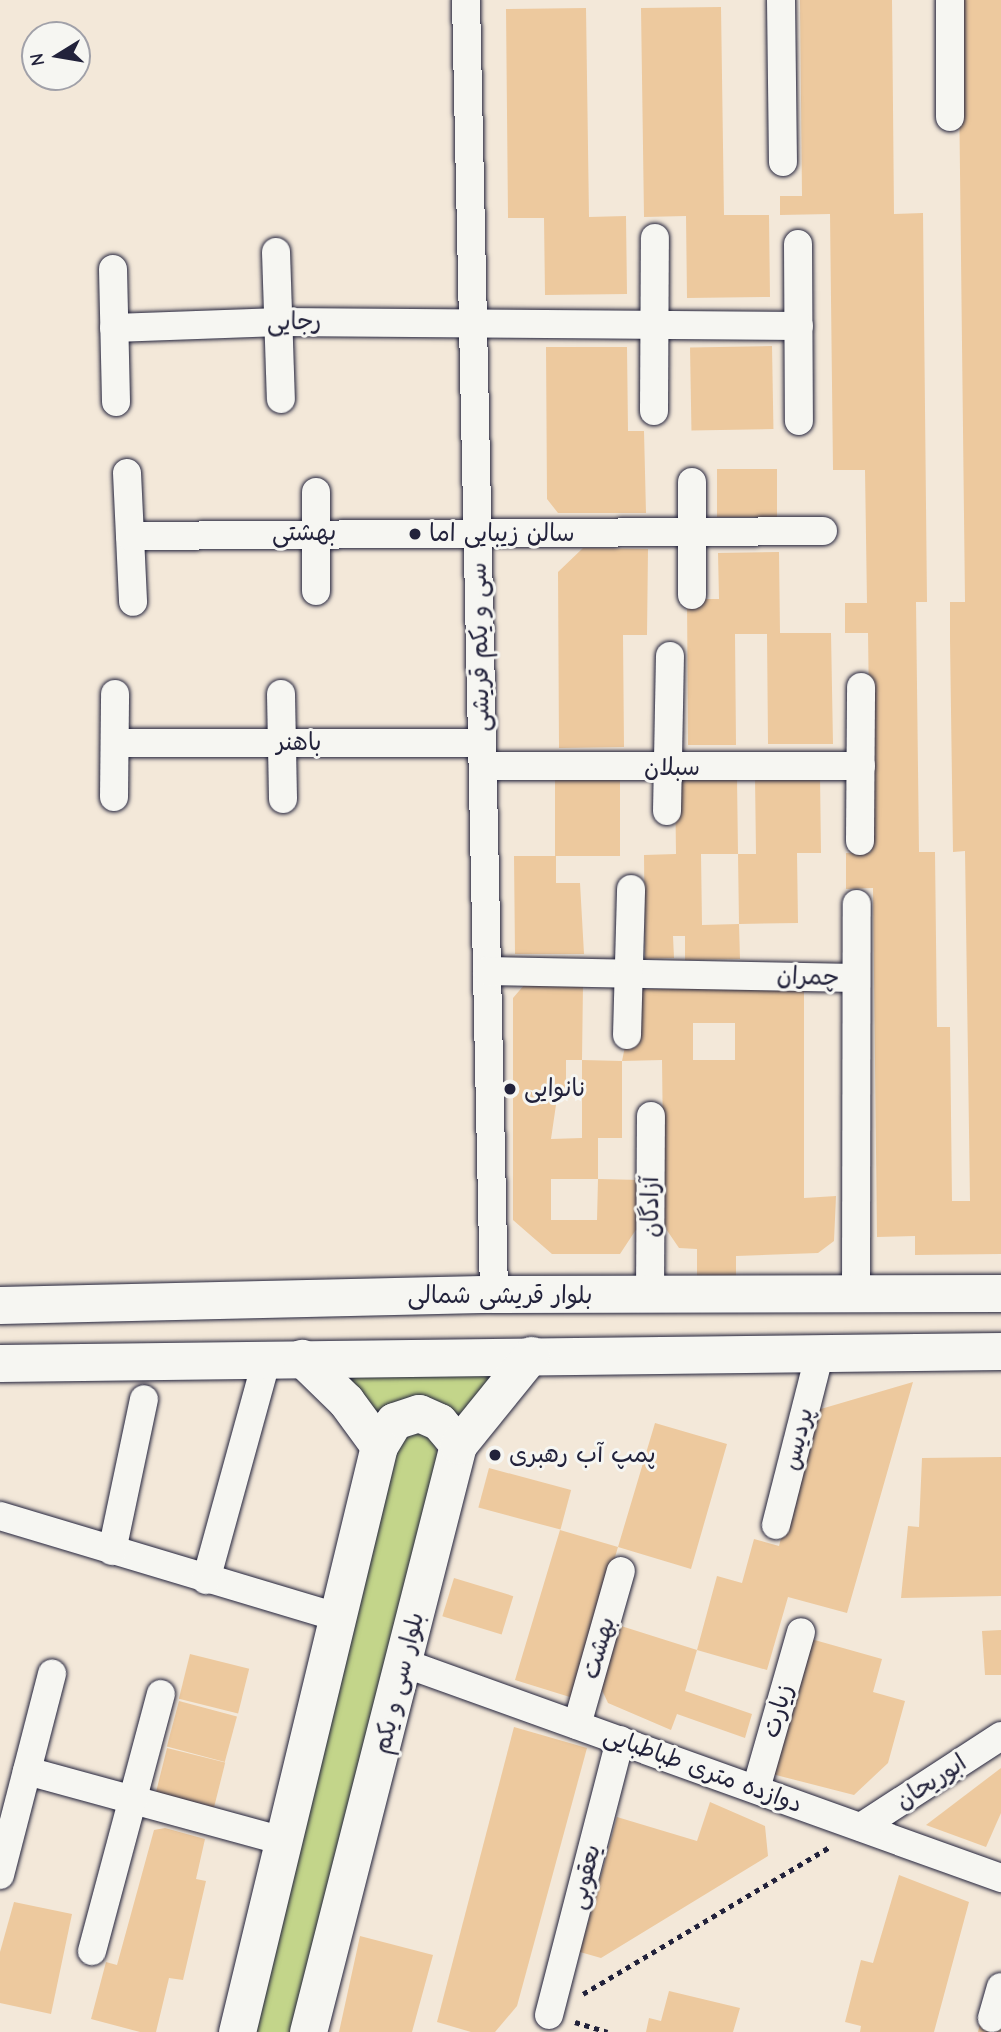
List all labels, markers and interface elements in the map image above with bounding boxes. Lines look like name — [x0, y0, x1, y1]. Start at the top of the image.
north arrow — [21, 21, 91, 91]
text: N — [25, 51, 49, 68]
street label: رجایی — [267, 307, 321, 337]
street label: بهشتی — [272, 518, 336, 548]
place label: سالن زیبایی اما — [429, 520, 575, 548]
marker: سالن زیبایی اما — [407, 526, 423, 542]
street label: سی و یکم قریشی — [464, 562, 496, 732]
street label: باهنر — [276, 729, 322, 757]
street label: سبلان — [644, 754, 700, 782]
street label: چمران — [776, 962, 840, 992]
place label: نانوایی — [524, 1075, 586, 1103]
marker: نانوایی — [502, 1081, 518, 1097]
street label: آزادگان — [637, 1176, 665, 1238]
street label: بلوار قریشی شمالی — [408, 1282, 592, 1310]
street label: پردیس — [776, 1405, 820, 1473]
place label: پمپ آب رهبری — [509, 1441, 656, 1469]
marker: پمپ آب رهبری — [487, 1447, 503, 1463]
street label: بلوار سی و یکم — [368, 1609, 430, 1757]
street label: بهشت — [576, 1614, 622, 1682]
street label: زیارت — [757, 1681, 799, 1741]
street label: دوازده متری طباطبایی — [600, 1721, 806, 1819]
street label: ابوریحان — [890, 1748, 972, 1816]
street label: یعقوبی — [563, 1842, 607, 1912]

